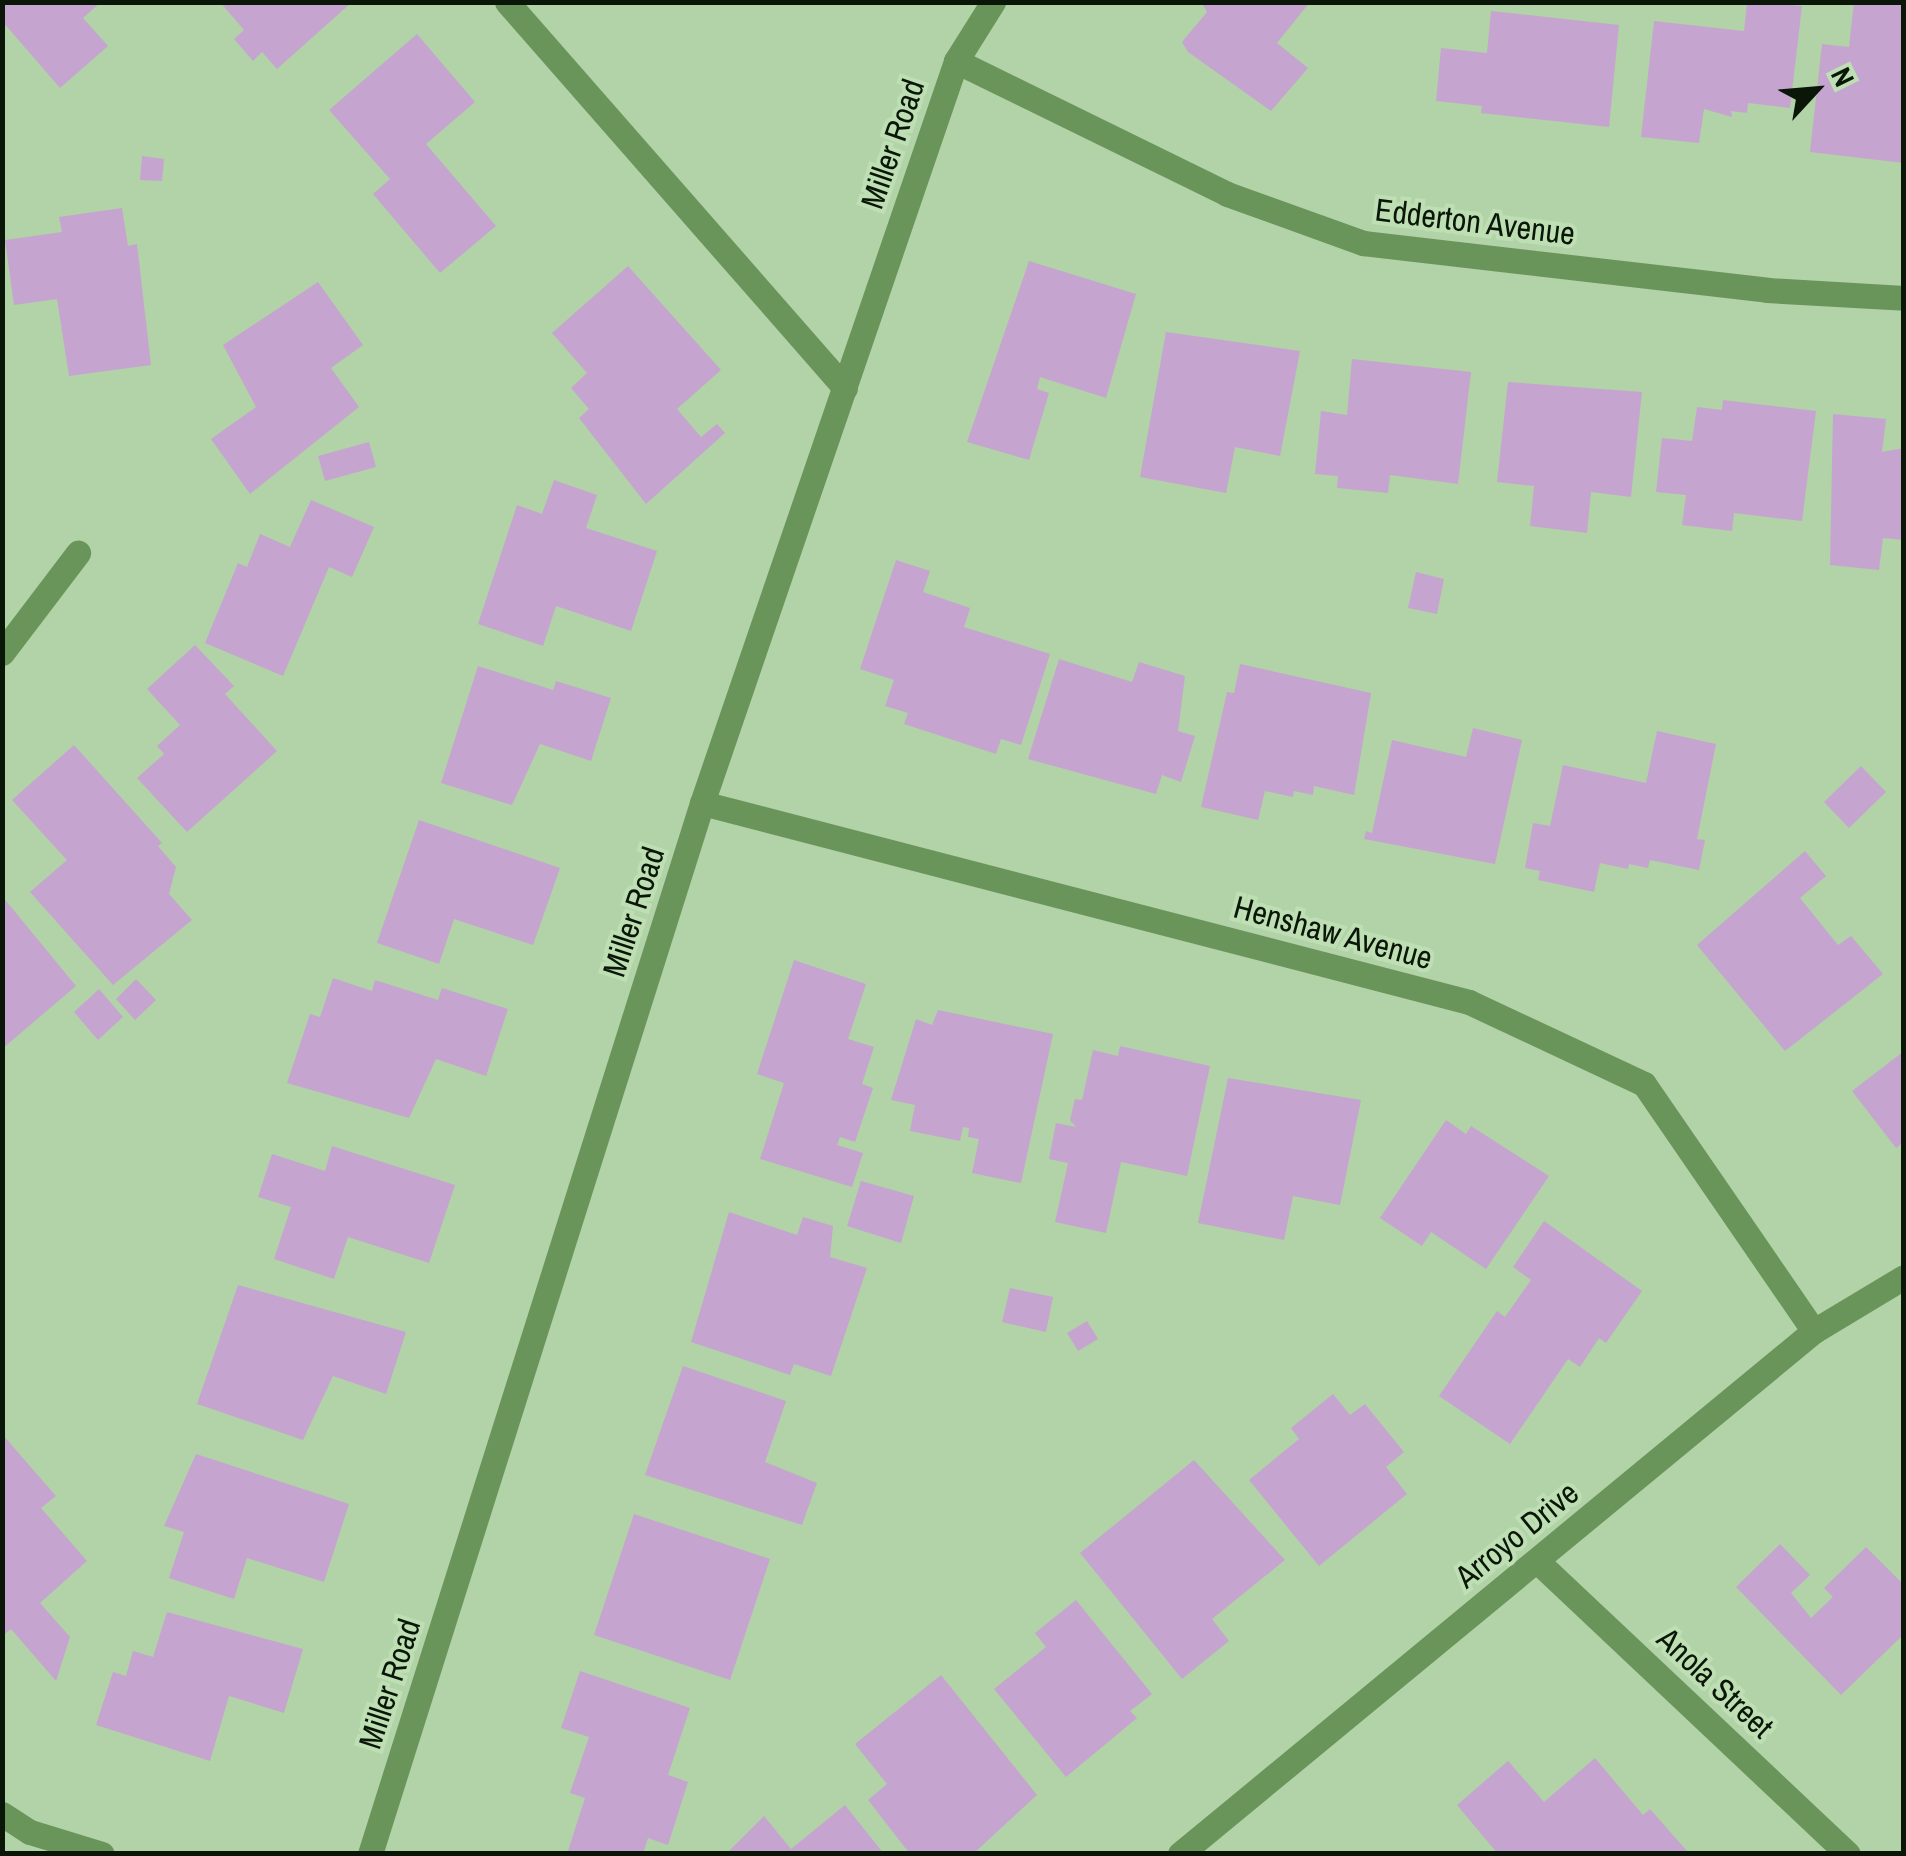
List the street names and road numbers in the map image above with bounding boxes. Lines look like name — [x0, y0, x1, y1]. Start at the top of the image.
street label: Miller Road — [853, 74, 933, 214]
street label: Edderton Avenue — [1372, 191, 1578, 253]
street label: Miller Road — [595, 842, 673, 982]
street label: Henshaw Avenue — [1229, 888, 1437, 978]
street label: Arroyo Drive — [1448, 1474, 1586, 1596]
street label: Miller Road — [351, 1614, 429, 1754]
street label: Anola Street — [1649, 1620, 1781, 1746]

